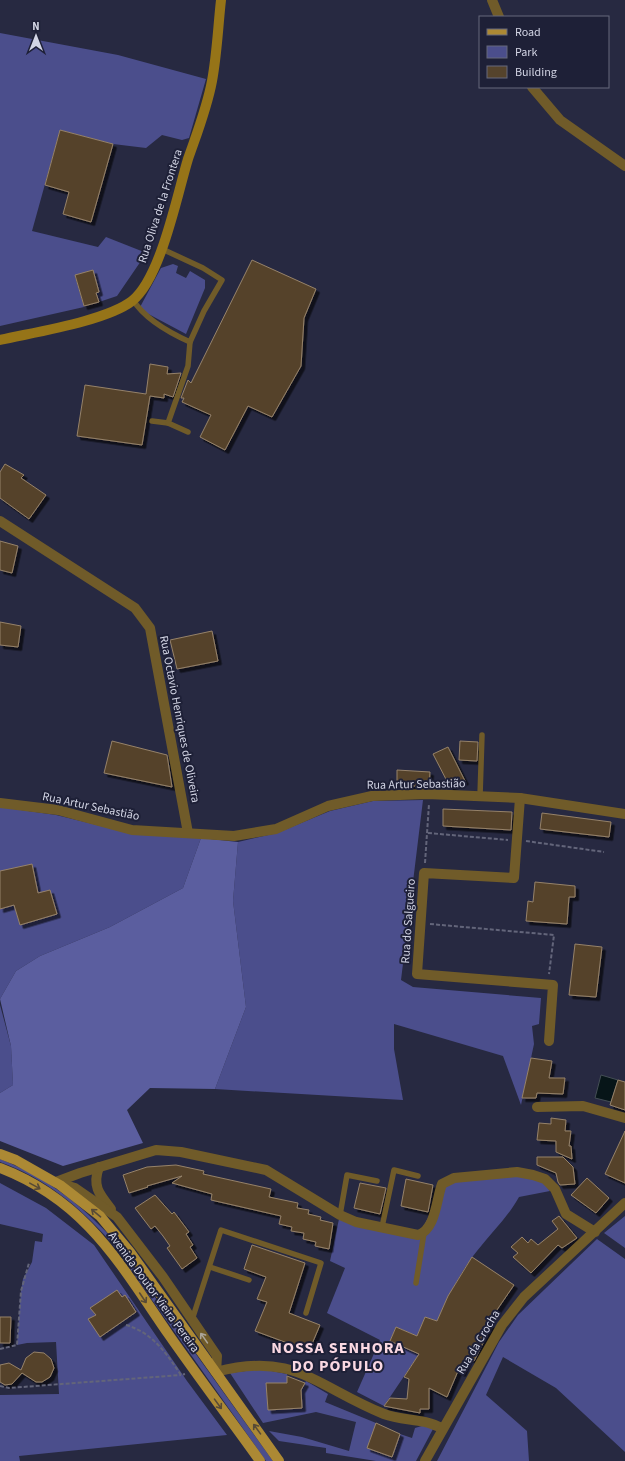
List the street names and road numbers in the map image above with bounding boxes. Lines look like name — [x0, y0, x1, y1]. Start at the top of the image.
street label: Rua Oliva de la Frontera — [134, 147, 187, 265]
street label: Rua Octavio Henriques de Oliveira — [155, 634, 204, 804]
street label: Rua Artur Sebastião — [366, 775, 466, 794]
street label: Rua Artur Sebastião — [41, 788, 141, 825]
street label: Rua do Salgueiro — [397, 878, 420, 964]
street label: Avenida Doutor Vieira Pereira — [104, 1228, 203, 1356]
street label: Rua da Crocha — [453, 1307, 504, 1378]

